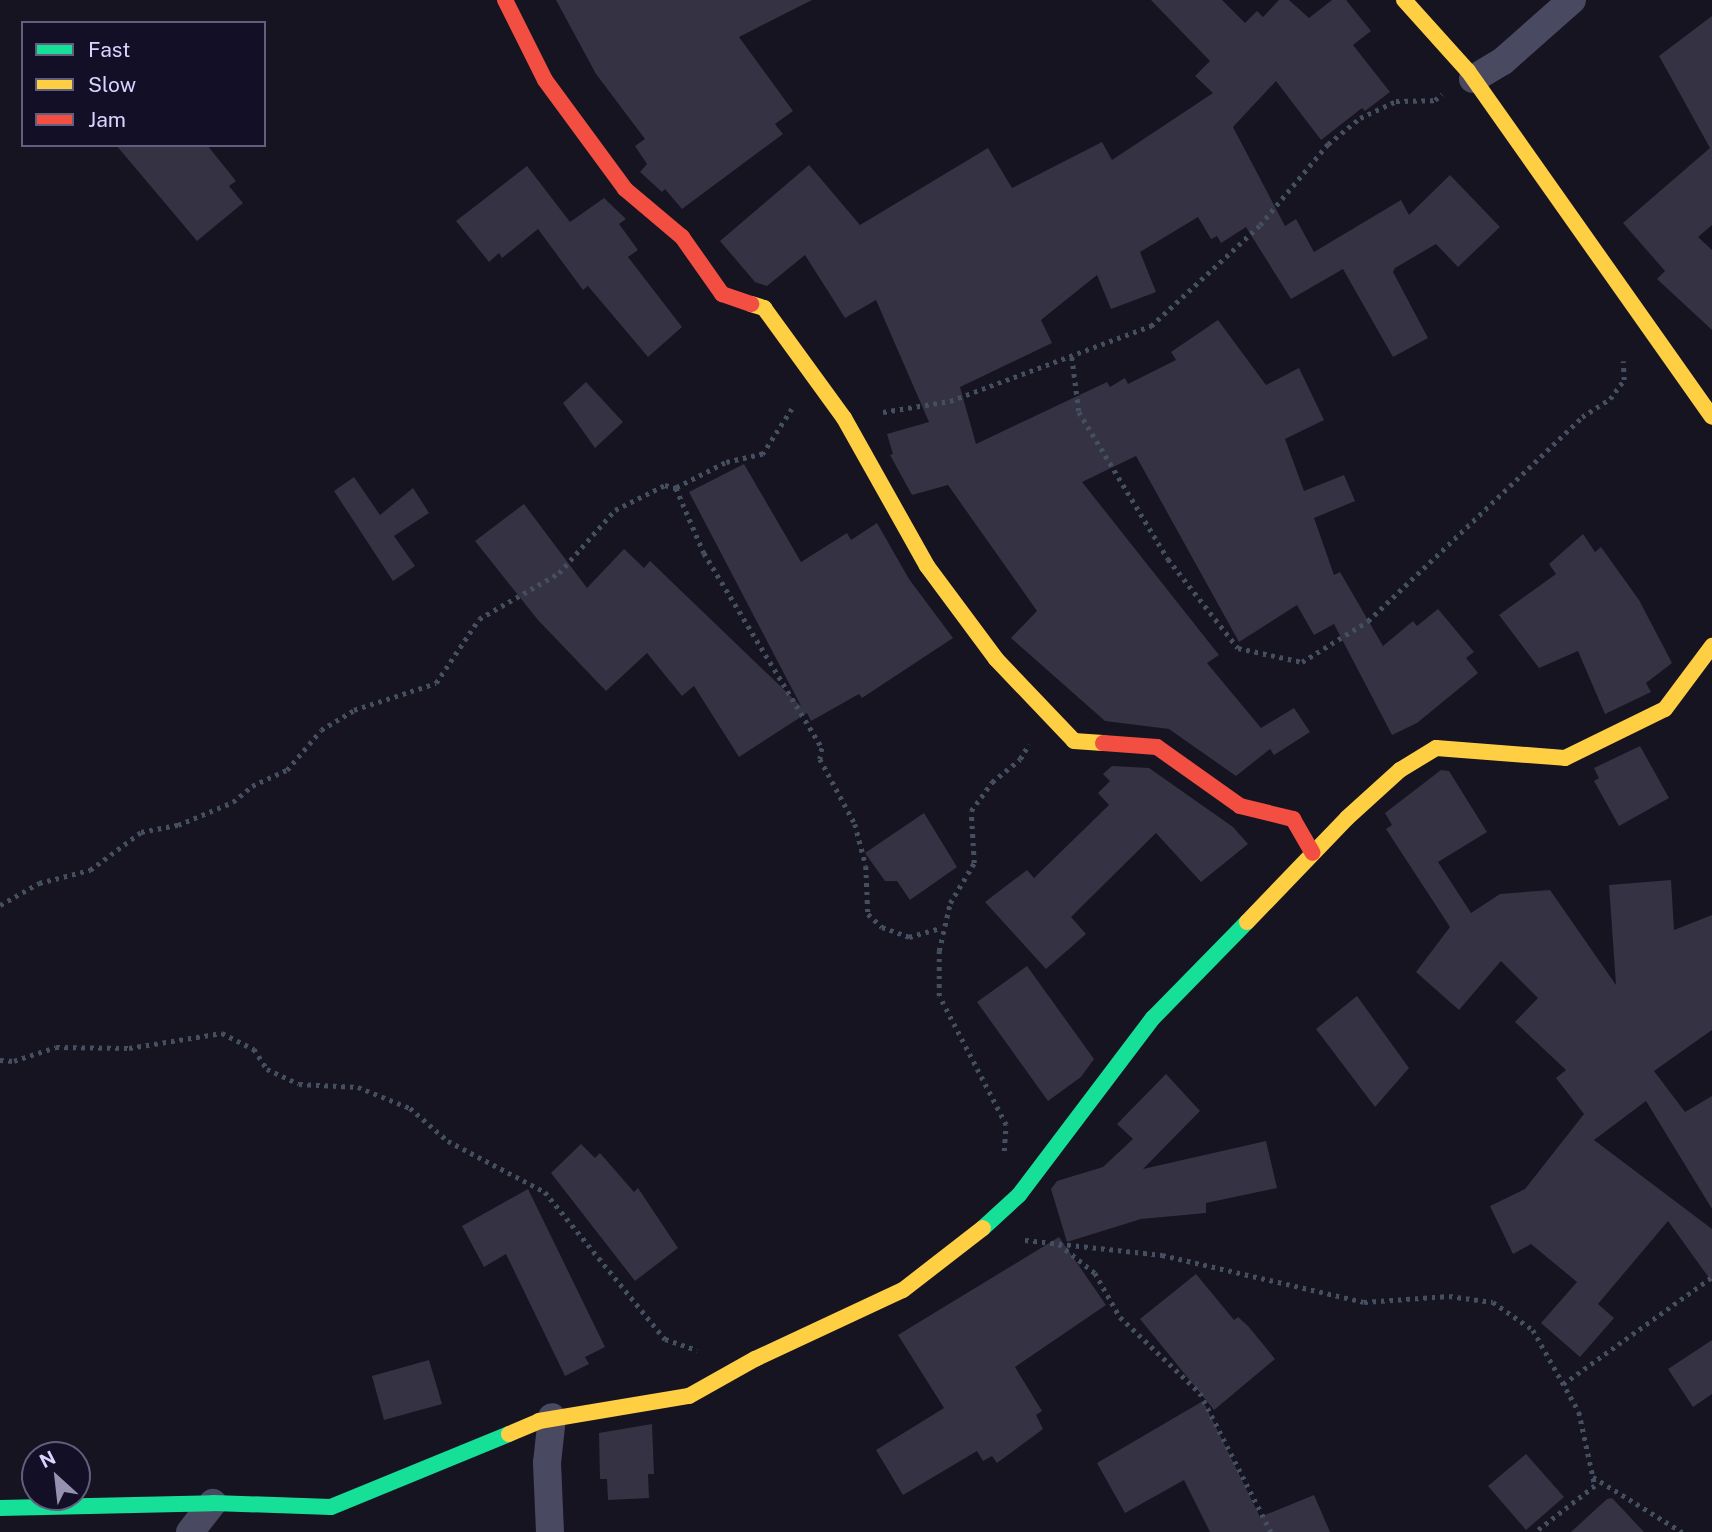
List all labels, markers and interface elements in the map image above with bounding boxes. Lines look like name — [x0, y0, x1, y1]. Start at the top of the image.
legend — [21, 21, 266, 147]
text: Fast — [88, 37, 130, 62]
text: Slow — [88, 72, 136, 97]
text: Jam — [88, 107, 126, 132]
north arrow — [21, 1441, 91, 1511]
text: N — [36, 1446, 59, 1472]

